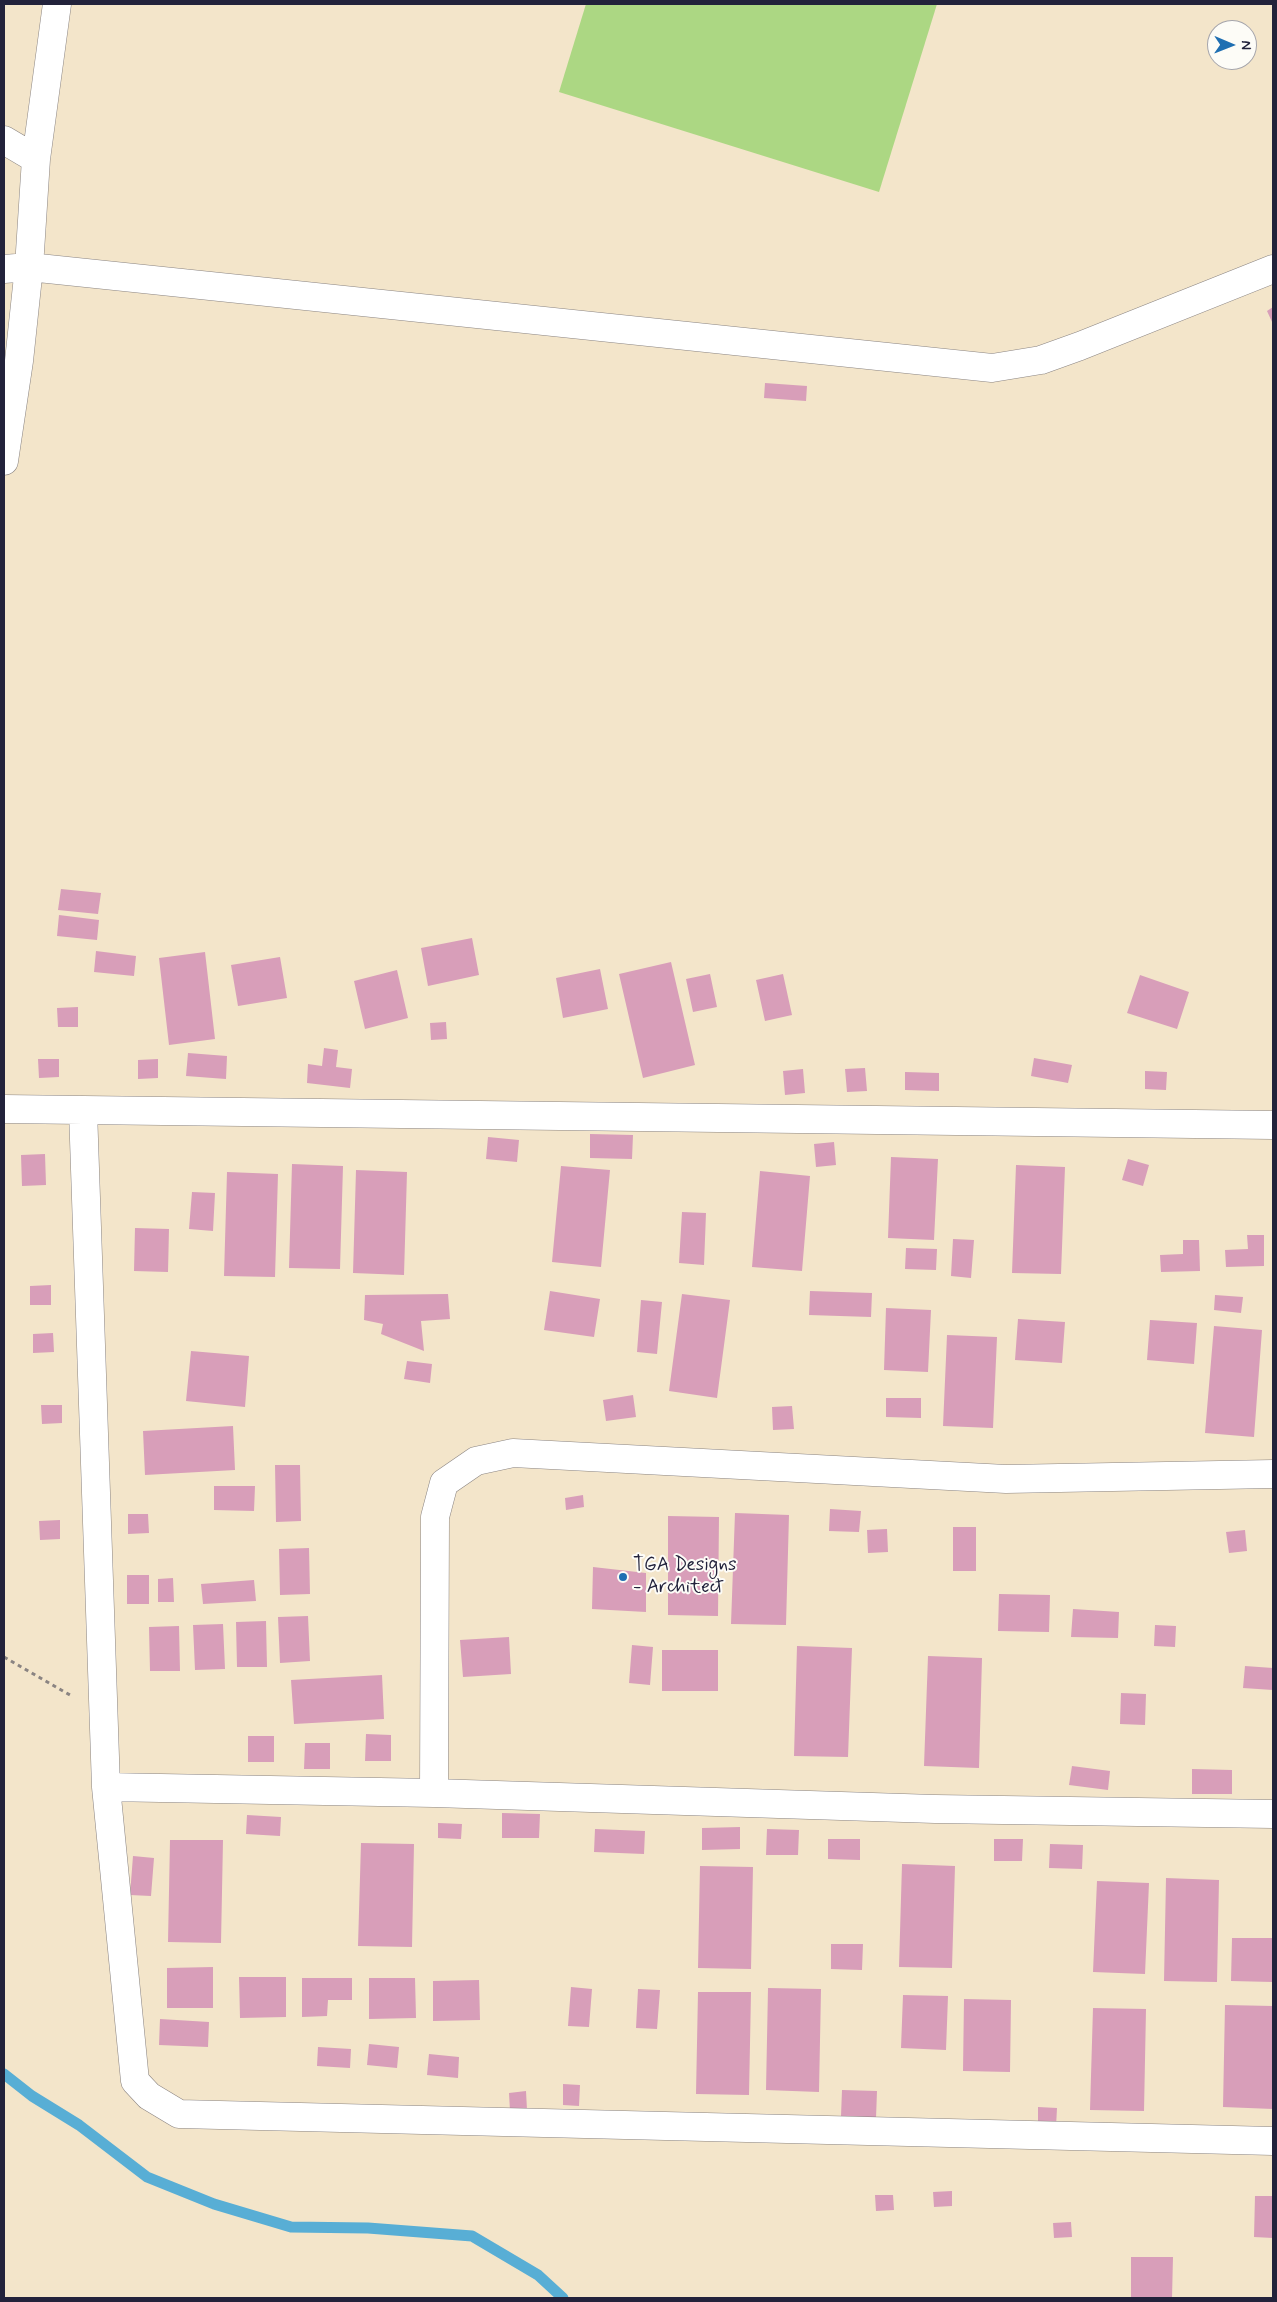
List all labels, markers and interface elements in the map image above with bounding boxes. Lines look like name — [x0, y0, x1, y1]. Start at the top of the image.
north arrow — [1207, 20, 1257, 70]
text: N — [1237, 40, 1255, 50]
place label: TGA Designs - Architect — [633, 1555, 736, 1599]
marker: TGA Designs - Architect — [617, 1571, 629, 1583]

